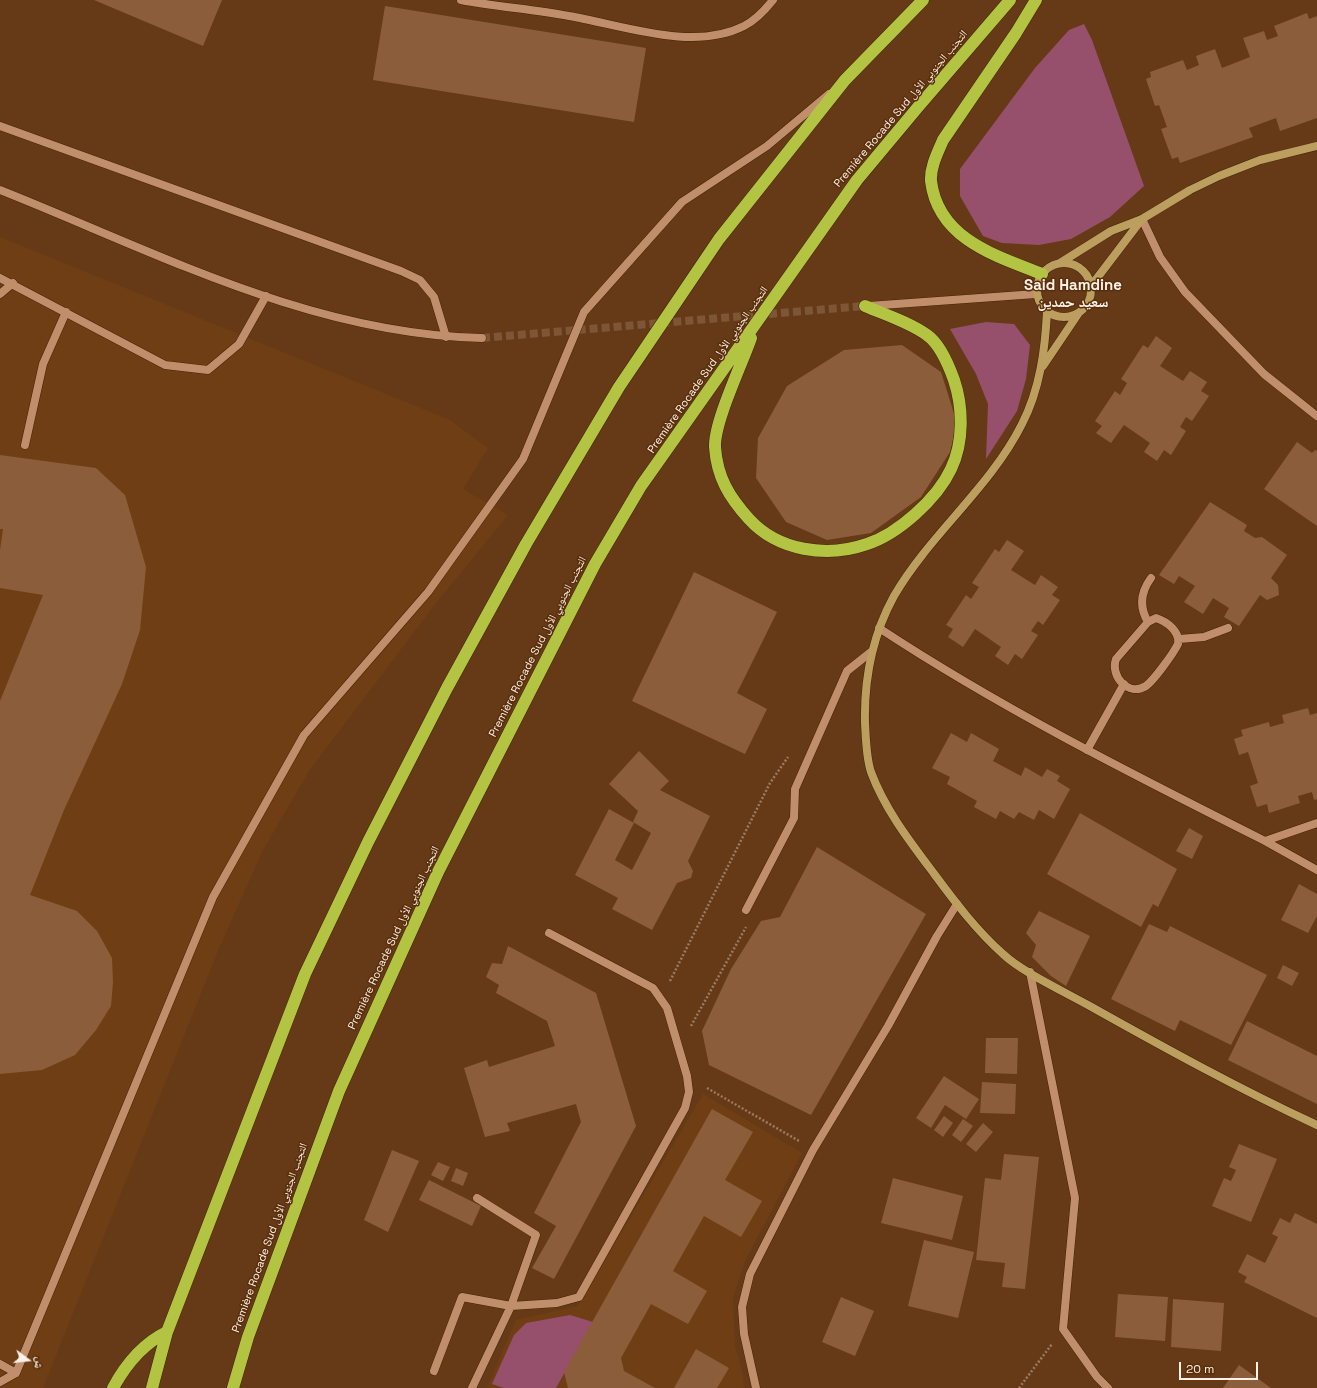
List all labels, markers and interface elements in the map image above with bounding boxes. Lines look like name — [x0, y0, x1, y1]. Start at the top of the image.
street label: Première Rocade Sud التجنب الجنوبي الأول — [831, 28, 971, 190]
district label: Said Hamdine سعيد حمدين — [1024, 277, 1122, 312]
street label: Première Rocade Sud التجنب الجنوبي الأول — [645, 284, 771, 456]
street label: Première Rocade Sud التجنب الجنوبي الأول — [487, 555, 589, 739]
street label: Première Rocade Sud التجنب الجنوبي الأول — [346, 844, 442, 1032]
street label: Première Rocade Sud التجنب الجنوبي الأول — [229, 1141, 311, 1335]
north arrow — [8, 1340, 48, 1380]
scale bar — [1181, 1354, 1260, 1380]
text: ش — [31, 1356, 48, 1371]
text: 20 m — [1186, 1361, 1214, 1377]

